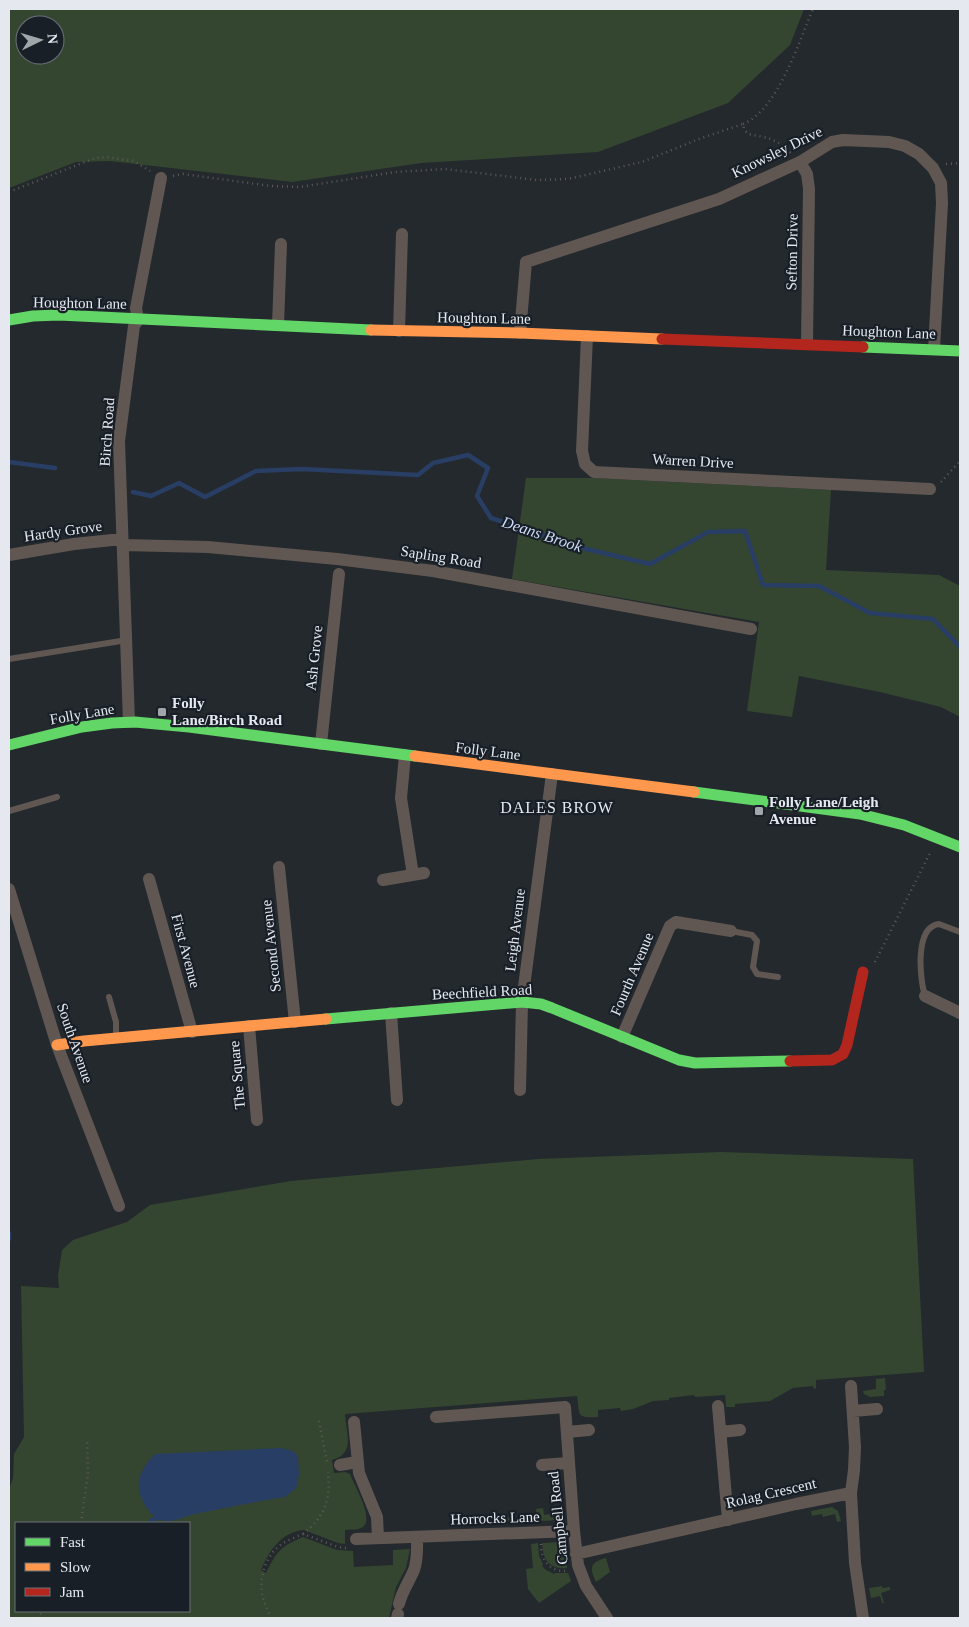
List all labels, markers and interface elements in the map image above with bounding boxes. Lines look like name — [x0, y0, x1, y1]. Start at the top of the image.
north arrow — [15, 15, 65, 65]
text: N — [45, 33, 60, 45]
street label: Knowsley Drive — [729, 123, 825, 181]
street label: Sefton Drive — [783, 213, 801, 291]
street label: Houghton Lane — [33, 294, 127, 312]
street label: Houghton Lane — [437, 309, 531, 327]
street label: Houghton Lane — [842, 322, 936, 342]
street label: Birch Road — [97, 397, 117, 467]
street label: Warren Drive — [652, 451, 735, 471]
water label: Deans Brook — [499, 513, 585, 555]
street label: Hardy Grove — [23, 518, 103, 544]
street label: Sapling Road — [400, 543, 483, 571]
street label: Ash Grove — [303, 624, 325, 691]
place label: Folly Lane/Birch Road — [172, 695, 283, 728]
street label: Folly Lane — [48, 700, 116, 728]
marker: Folly Lane/Birch Road — [156, 706, 168, 718]
street label: Folly Lane — [455, 739, 522, 763]
place label: Folly Lane/Leigh Avenue — [769, 794, 879, 827]
district label: DALES BROW — [500, 799, 614, 816]
marker: Folly Lane/Leigh Avenue — [753, 805, 765, 817]
street label: Leigh Avenue — [502, 887, 528, 972]
street label: Second Avenue — [258, 899, 284, 993]
street label: First Avenue — [168, 912, 204, 990]
street label: Fourth Avenue — [607, 930, 657, 1018]
street label: Beechfield Road — [431, 981, 533, 1003]
street label: South Avenue — [54, 1001, 96, 1085]
street label: The Square — [226, 1040, 248, 1110]
street label: Campbell Road — [545, 1470, 571, 1565]
street label: Rolag Crescent — [724, 1475, 818, 1511]
street label: Horrocks Lane — [450, 1508, 540, 1528]
legend — [15, 1522, 190, 1612]
text: Fast — [60, 1534, 86, 1550]
text: Slow — [60, 1559, 91, 1575]
text: Jam — [60, 1584, 84, 1600]

